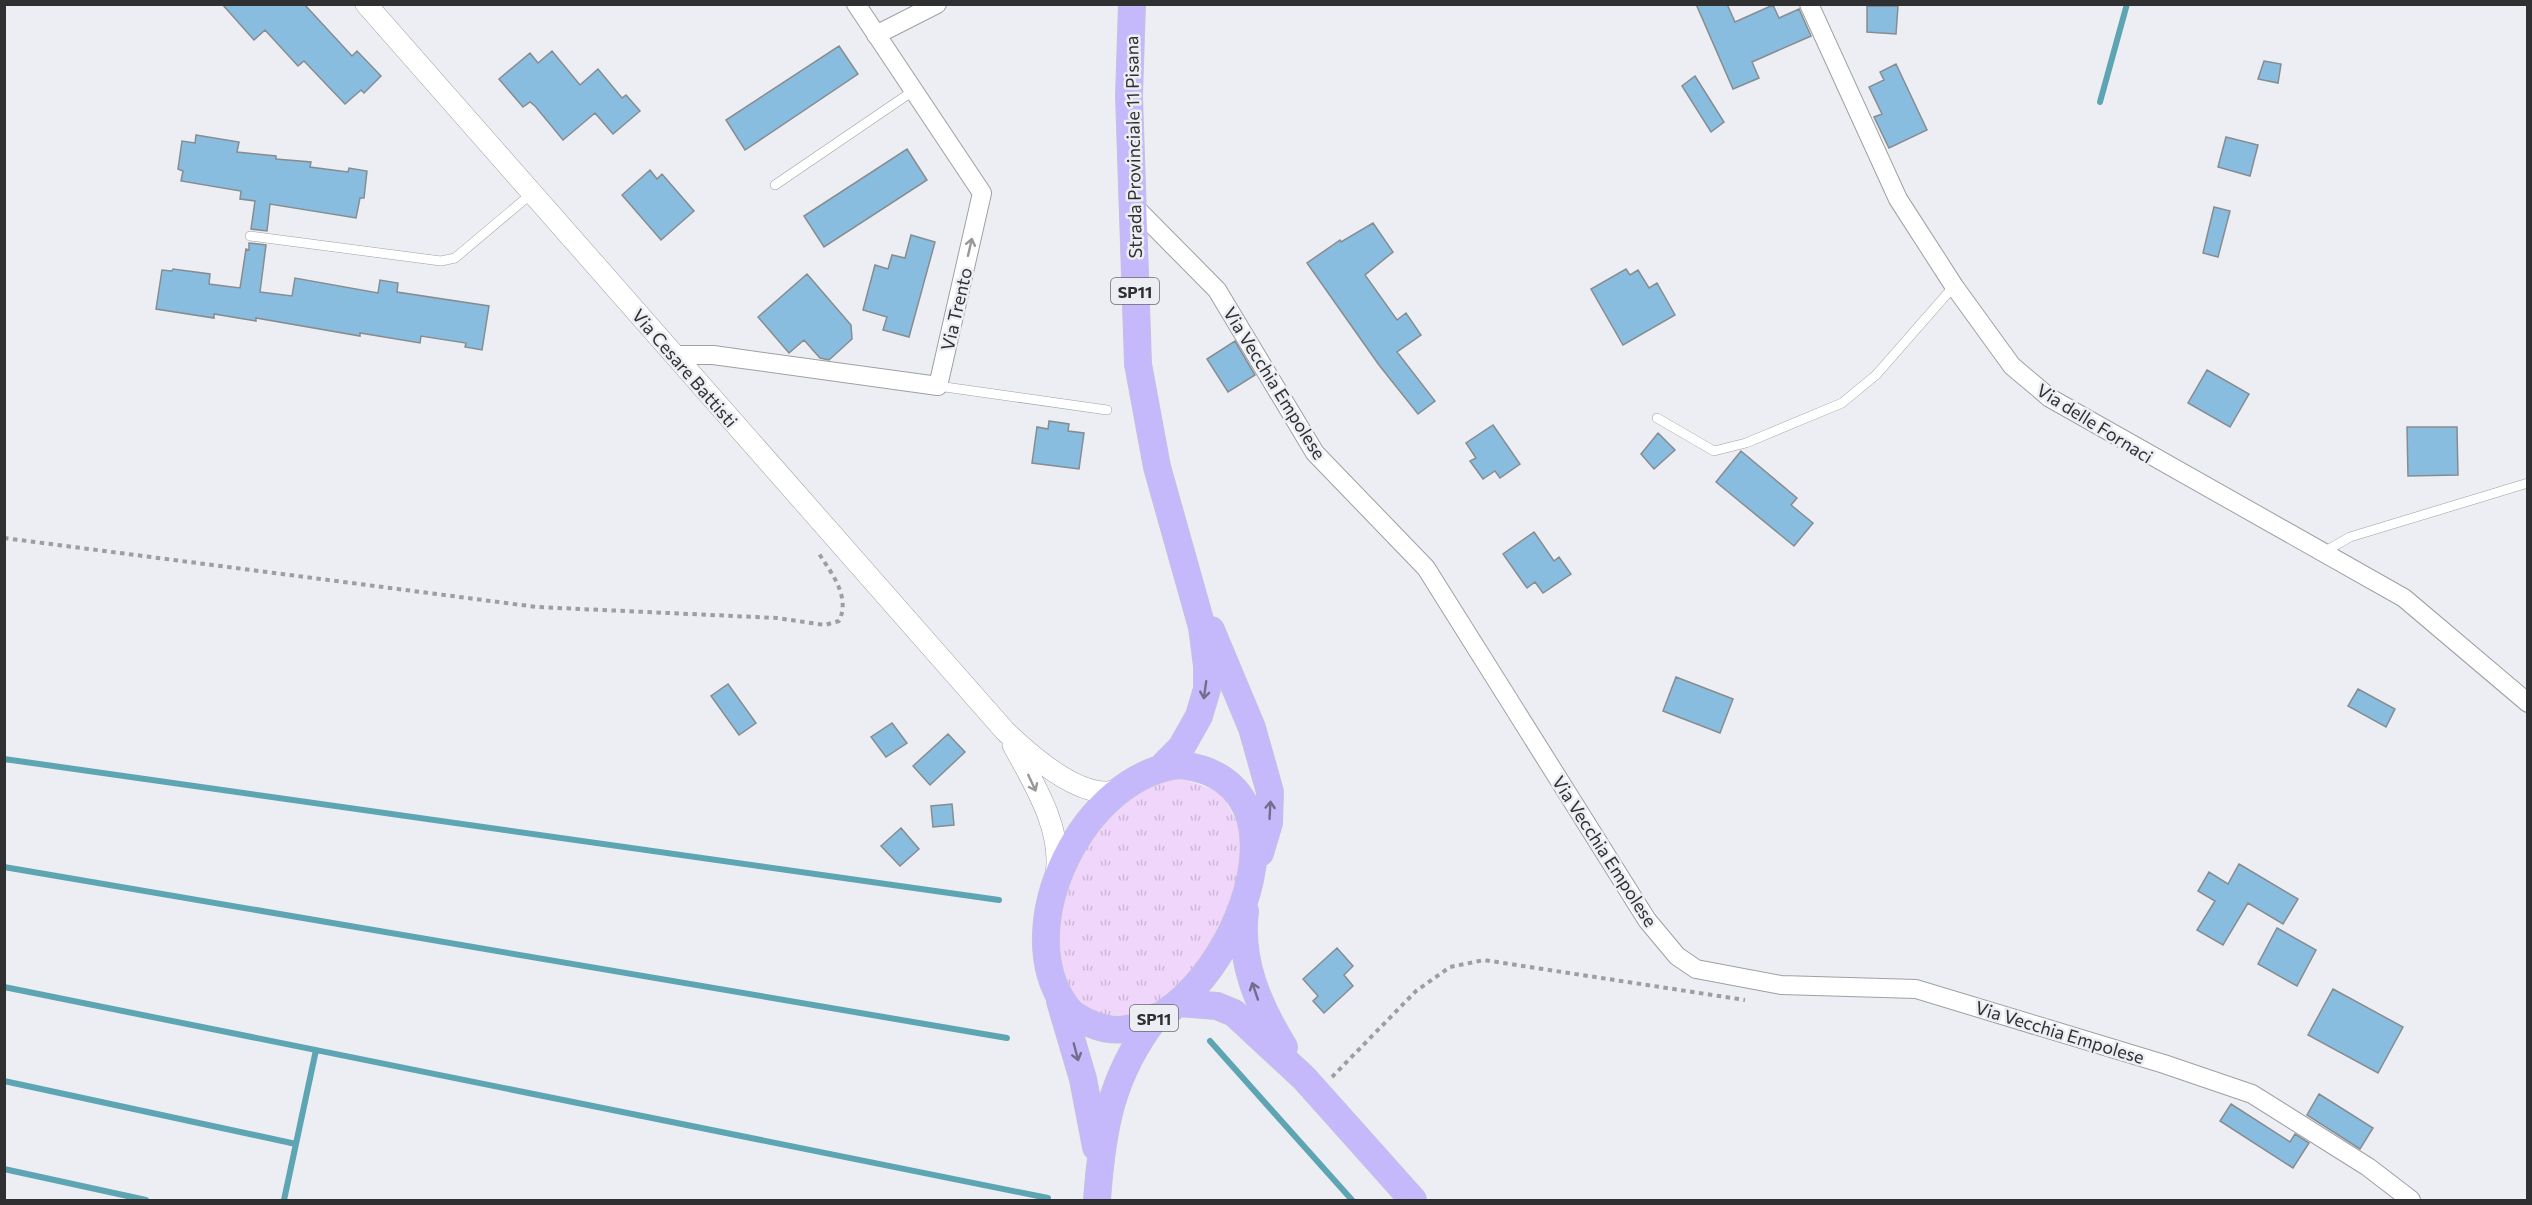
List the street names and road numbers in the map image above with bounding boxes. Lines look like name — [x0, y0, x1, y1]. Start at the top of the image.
street label: Strada Provinciale 11 Pisana — [1120, 35, 1146, 259]
street label: Via Trento — [936, 265, 976, 353]
road number: SP11 — [1111, 278, 1159, 304]
street label: Via Vecchia Empolese — [1219, 303, 1331, 463]
street label: Via Cesare Battisti — [628, 304, 742, 432]
street label: Via delle Fornaci — [2033, 378, 2157, 468]
street label: Via Vecchia Empolese — [1548, 771, 1662, 931]
street label: Via Vecchia Empolese — [1973, 996, 2147, 1068]
road number: SP11 — [1130, 1005, 1178, 1031]

